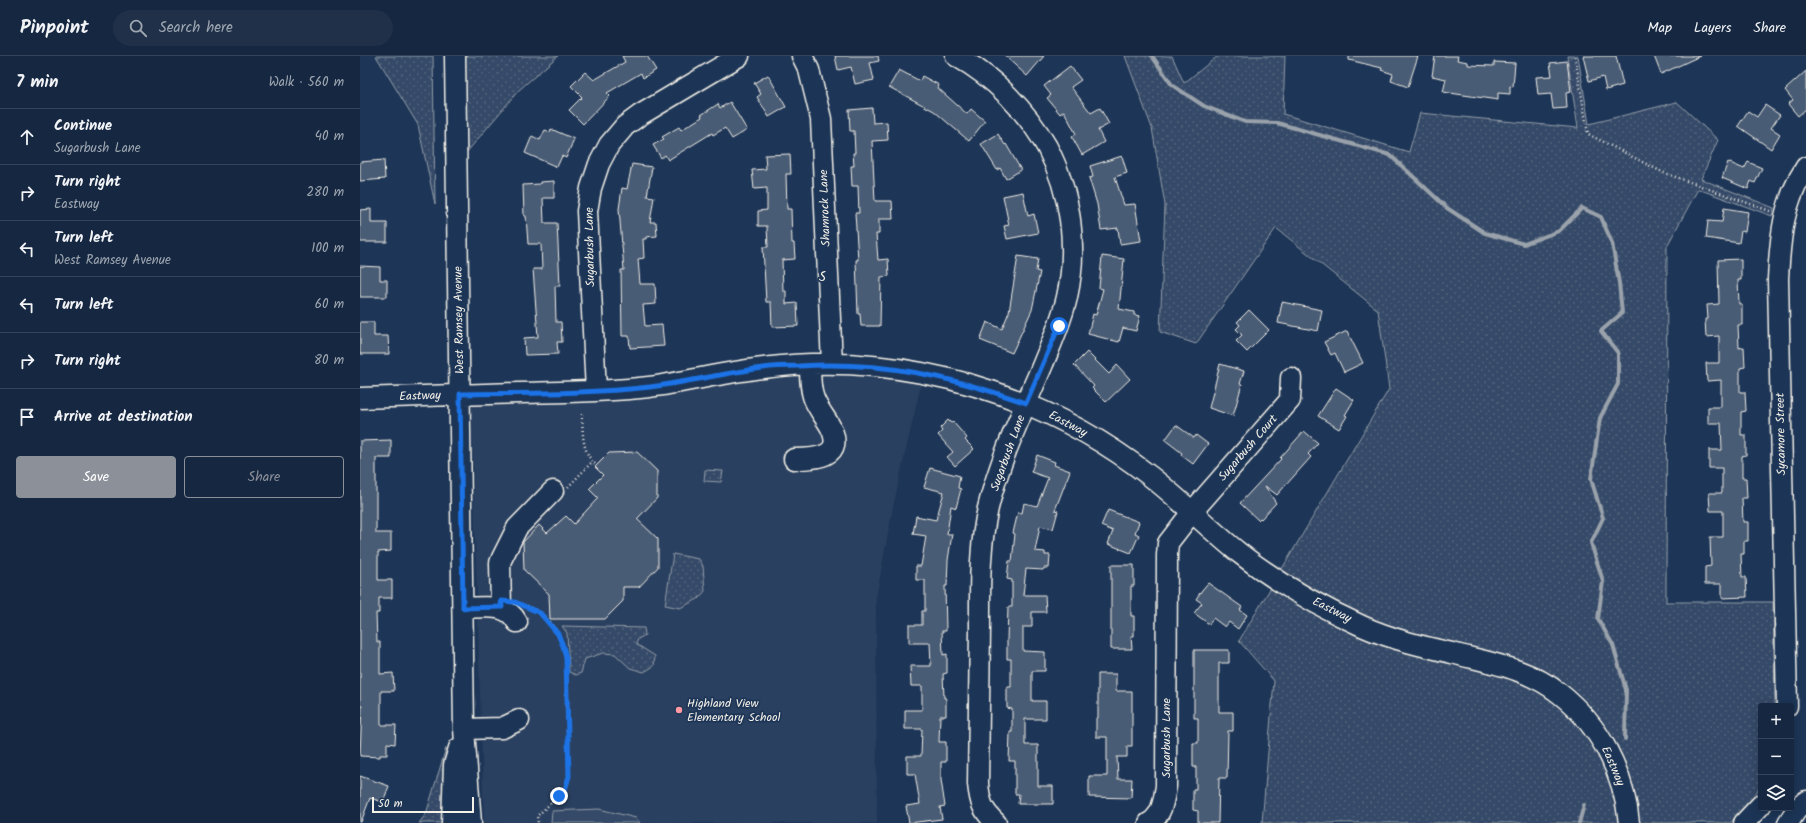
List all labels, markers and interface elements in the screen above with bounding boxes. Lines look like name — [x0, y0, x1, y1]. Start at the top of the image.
search box — [113, 10, 393, 46]
text: Pinpoint — [20, 13, 89, 43]
text: Search here — [159, 16, 233, 40]
icon: search — [127, 17, 149, 39]
text: Map — [1648, 17, 1672, 39]
text: Layers — [1694, 17, 1732, 39]
text: Share — [1754, 17, 1786, 39]
text: 7 min — [16, 69, 58, 96]
text: Walk · 560 m — [269, 72, 344, 93]
text: Continue — [54, 114, 112, 138]
icon: ahead — [16, 126, 38, 148]
text: 40 m — [315, 126, 344, 147]
text: Sugarbush Lane — [54, 138, 141, 159]
street label: Shamrock Lane — [814, 169, 836, 247]
text: Turn right — [54, 170, 121, 194]
icon: right — [16, 182, 38, 204]
text: 280 m — [307, 182, 344, 203]
text: Eastway — [54, 194, 99, 215]
street label: Sugarbush Lane — [580, 206, 600, 287]
text: Turn left — [54, 226, 114, 250]
icon: left — [16, 238, 38, 260]
text: 100 m — [311, 238, 344, 259]
text: West Ramsey Avenue — [54, 250, 171, 271]
street label: West Ramsey Avenue — [449, 265, 469, 374]
district label: S — [819, 267, 827, 288]
text: Turn left — [54, 293, 114, 317]
icon: left — [16, 294, 38, 316]
text: 60 m — [315, 294, 344, 315]
route start — [1050, 317, 1068, 335]
text: Turn right — [54, 349, 121, 373]
icon: right — [16, 350, 38, 372]
text: 80 m — [314, 350, 344, 371]
street label: Eastway — [399, 386, 442, 406]
street label: Sycamore Street — [1771, 392, 1791, 475]
text: Arrive at destination — [54, 405, 193, 429]
icon: arrive — [16, 406, 38, 428]
street label: Eastway — [1045, 406, 1091, 442]
street label: Sugarbush Court — [1214, 410, 1283, 486]
street label: Sugarbush Lane — [985, 412, 1031, 494]
button: Save — [16, 456, 176, 498]
button: Share — [184, 456, 344, 498]
street label: Eastway — [1309, 592, 1355, 628]
place label: Highland View Elementary School — [687, 694, 780, 727]
street label: Sugarbush Lane — [1157, 697, 1176, 778]
map controls — [1758, 703, 1794, 811]
button: + — [1758, 703, 1794, 739]
marker: Highland View Elementary School — [674, 705, 684, 715]
button: − — [1758, 739, 1794, 775]
street label: Eastway — [1596, 743, 1630, 789]
button: layers — [1758, 775, 1794, 811]
route end — [550, 787, 568, 805]
scale bar — [372, 795, 474, 814]
text: 50 m — [378, 795, 403, 813]

